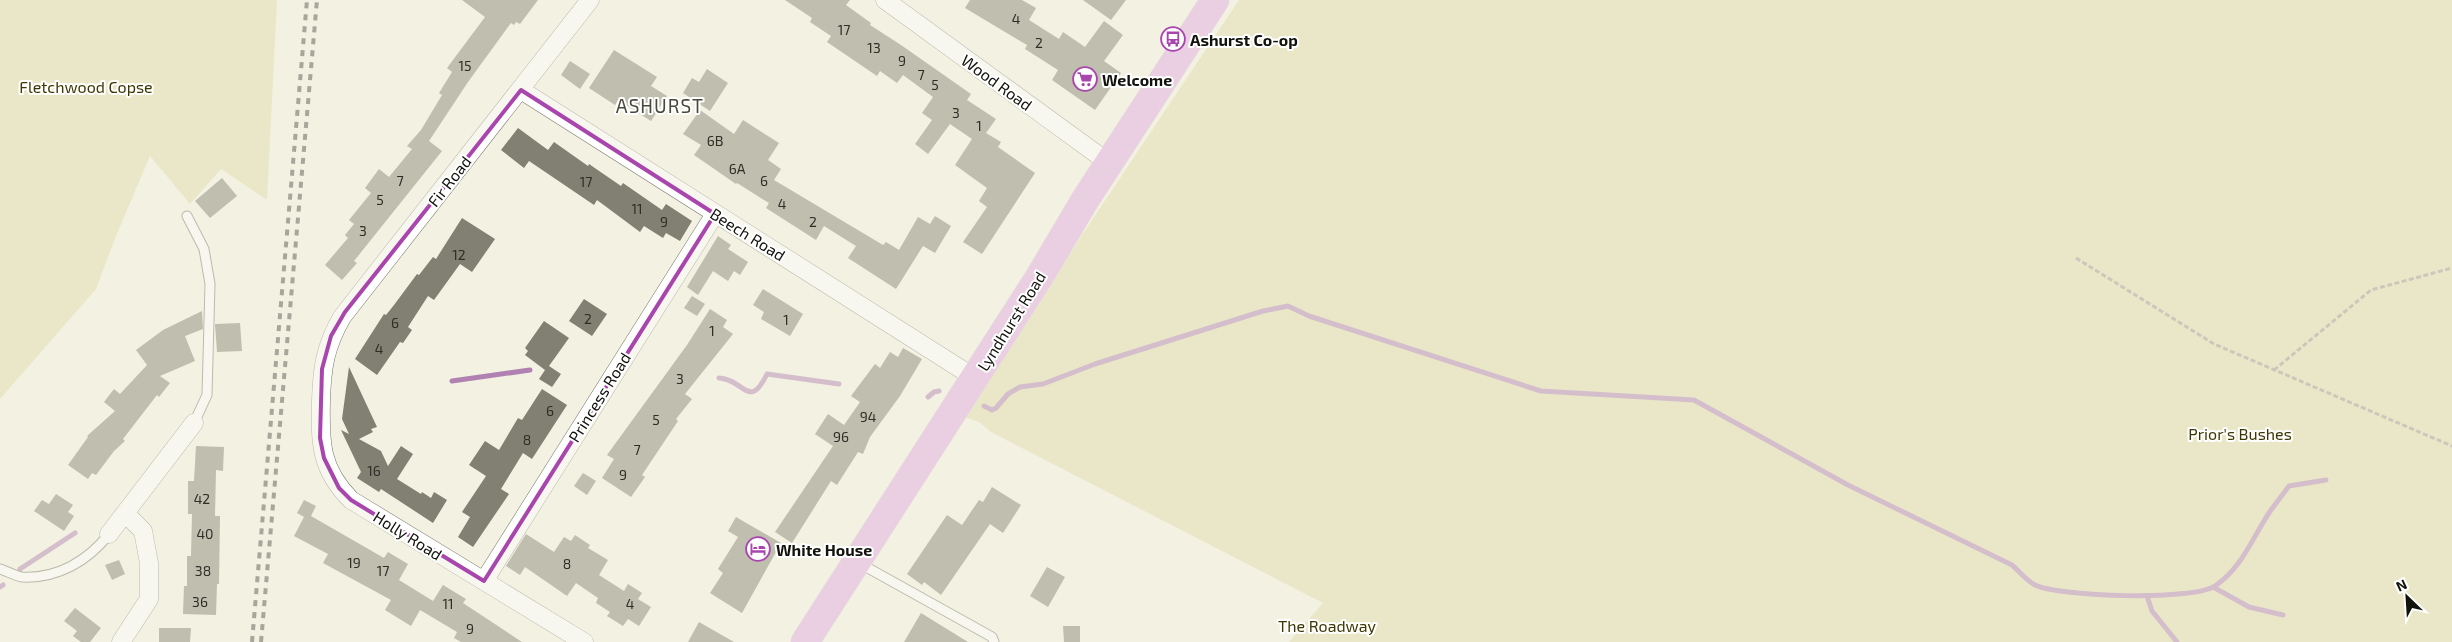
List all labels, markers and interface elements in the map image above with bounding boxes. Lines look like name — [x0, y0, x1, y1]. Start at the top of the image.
house number: 4 — [1012, 10, 1020, 27]
house number: 17 — [838, 21, 850, 38]
bus stop icon: Ashurst Co-op — [1160, 26, 1186, 52]
place label: Ashurst Co-op — [1190, 30, 1298, 49]
house number: 2 — [1035, 34, 1043, 51]
house number: 13 — [867, 39, 881, 56]
street label: Wood Road — [958, 50, 1036, 114]
house number: 9 — [898, 52, 906, 69]
house number: 15 — [458, 57, 472, 74]
house number: 7 — [917, 66, 925, 83]
supermarket icon: Welcome — [1072, 66, 1098, 92]
place label: Welcome — [1102, 70, 1172, 89]
house number: 5 — [931, 76, 939, 93]
park label: Fletchwood Copse — [19, 77, 153, 96]
district label: ASHURST — [616, 94, 704, 117]
house number: 3 — [952, 104, 960, 121]
house number: 1 — [976, 117, 982, 134]
house number: 6B — [707, 132, 723, 149]
street label: Fir Road — [423, 152, 475, 210]
house number: 6A — [729, 160, 746, 177]
house number: 7 — [396, 172, 404, 189]
house number: 6 — [760, 172, 768, 189]
house number: 17 — [580, 173, 592, 190]
house number: 5 — [376, 191, 384, 208]
house number: 4 — [778, 195, 786, 212]
house number: 11 — [631, 200, 643, 217]
street label: Beech Road — [707, 204, 789, 264]
house number: 9 — [660, 213, 668, 230]
house number: 2 — [809, 213, 817, 230]
house number: 3 — [359, 222, 367, 239]
house number: 12 — [452, 246, 466, 263]
street label: Lyndhurst Road — [973, 268, 1049, 374]
house number: 2 — [584, 310, 592, 327]
house number: 1 — [783, 311, 789, 328]
house number: 6 — [391, 314, 399, 331]
house number: 1 — [709, 322, 715, 339]
house number: 4 — [375, 340, 383, 357]
street label: Princess Road — [564, 349, 634, 445]
house number: 3 — [676, 370, 684, 387]
house number: 6 — [546, 402, 554, 419]
house number: 94 — [860, 408, 876, 425]
house number: 5 — [652, 411, 660, 428]
park label: Prior's Bushes — [2188, 424, 2292, 443]
house number: 96 — [833, 428, 849, 445]
house number: 8 — [523, 431, 531, 448]
house number: 7 — [633, 441, 641, 458]
house number: 16 — [367, 462, 381, 479]
house number: 9 — [619, 466, 627, 483]
house number: 42 — [194, 490, 210, 507]
street label: Holly Road — [370, 506, 446, 564]
house number: 40 — [196, 525, 214, 542]
hotel icon: White House — [745, 536, 771, 562]
place label: White House — [776, 540, 872, 559]
house number: 19 — [347, 554, 361, 571]
house number: 8 — [563, 555, 571, 572]
house number: 38 — [195, 562, 211, 579]
house number: 17 — [377, 562, 389, 579]
north arrow — [2382, 572, 2432, 622]
text: N — [2393, 575, 2409, 595]
house number: 36 — [192, 593, 208, 610]
house number: 11 — [442, 595, 454, 612]
house number: 4 — [626, 595, 634, 612]
park label: The Roadway — [1278, 616, 1377, 635]
house number: 9 — [466, 620, 474, 637]

